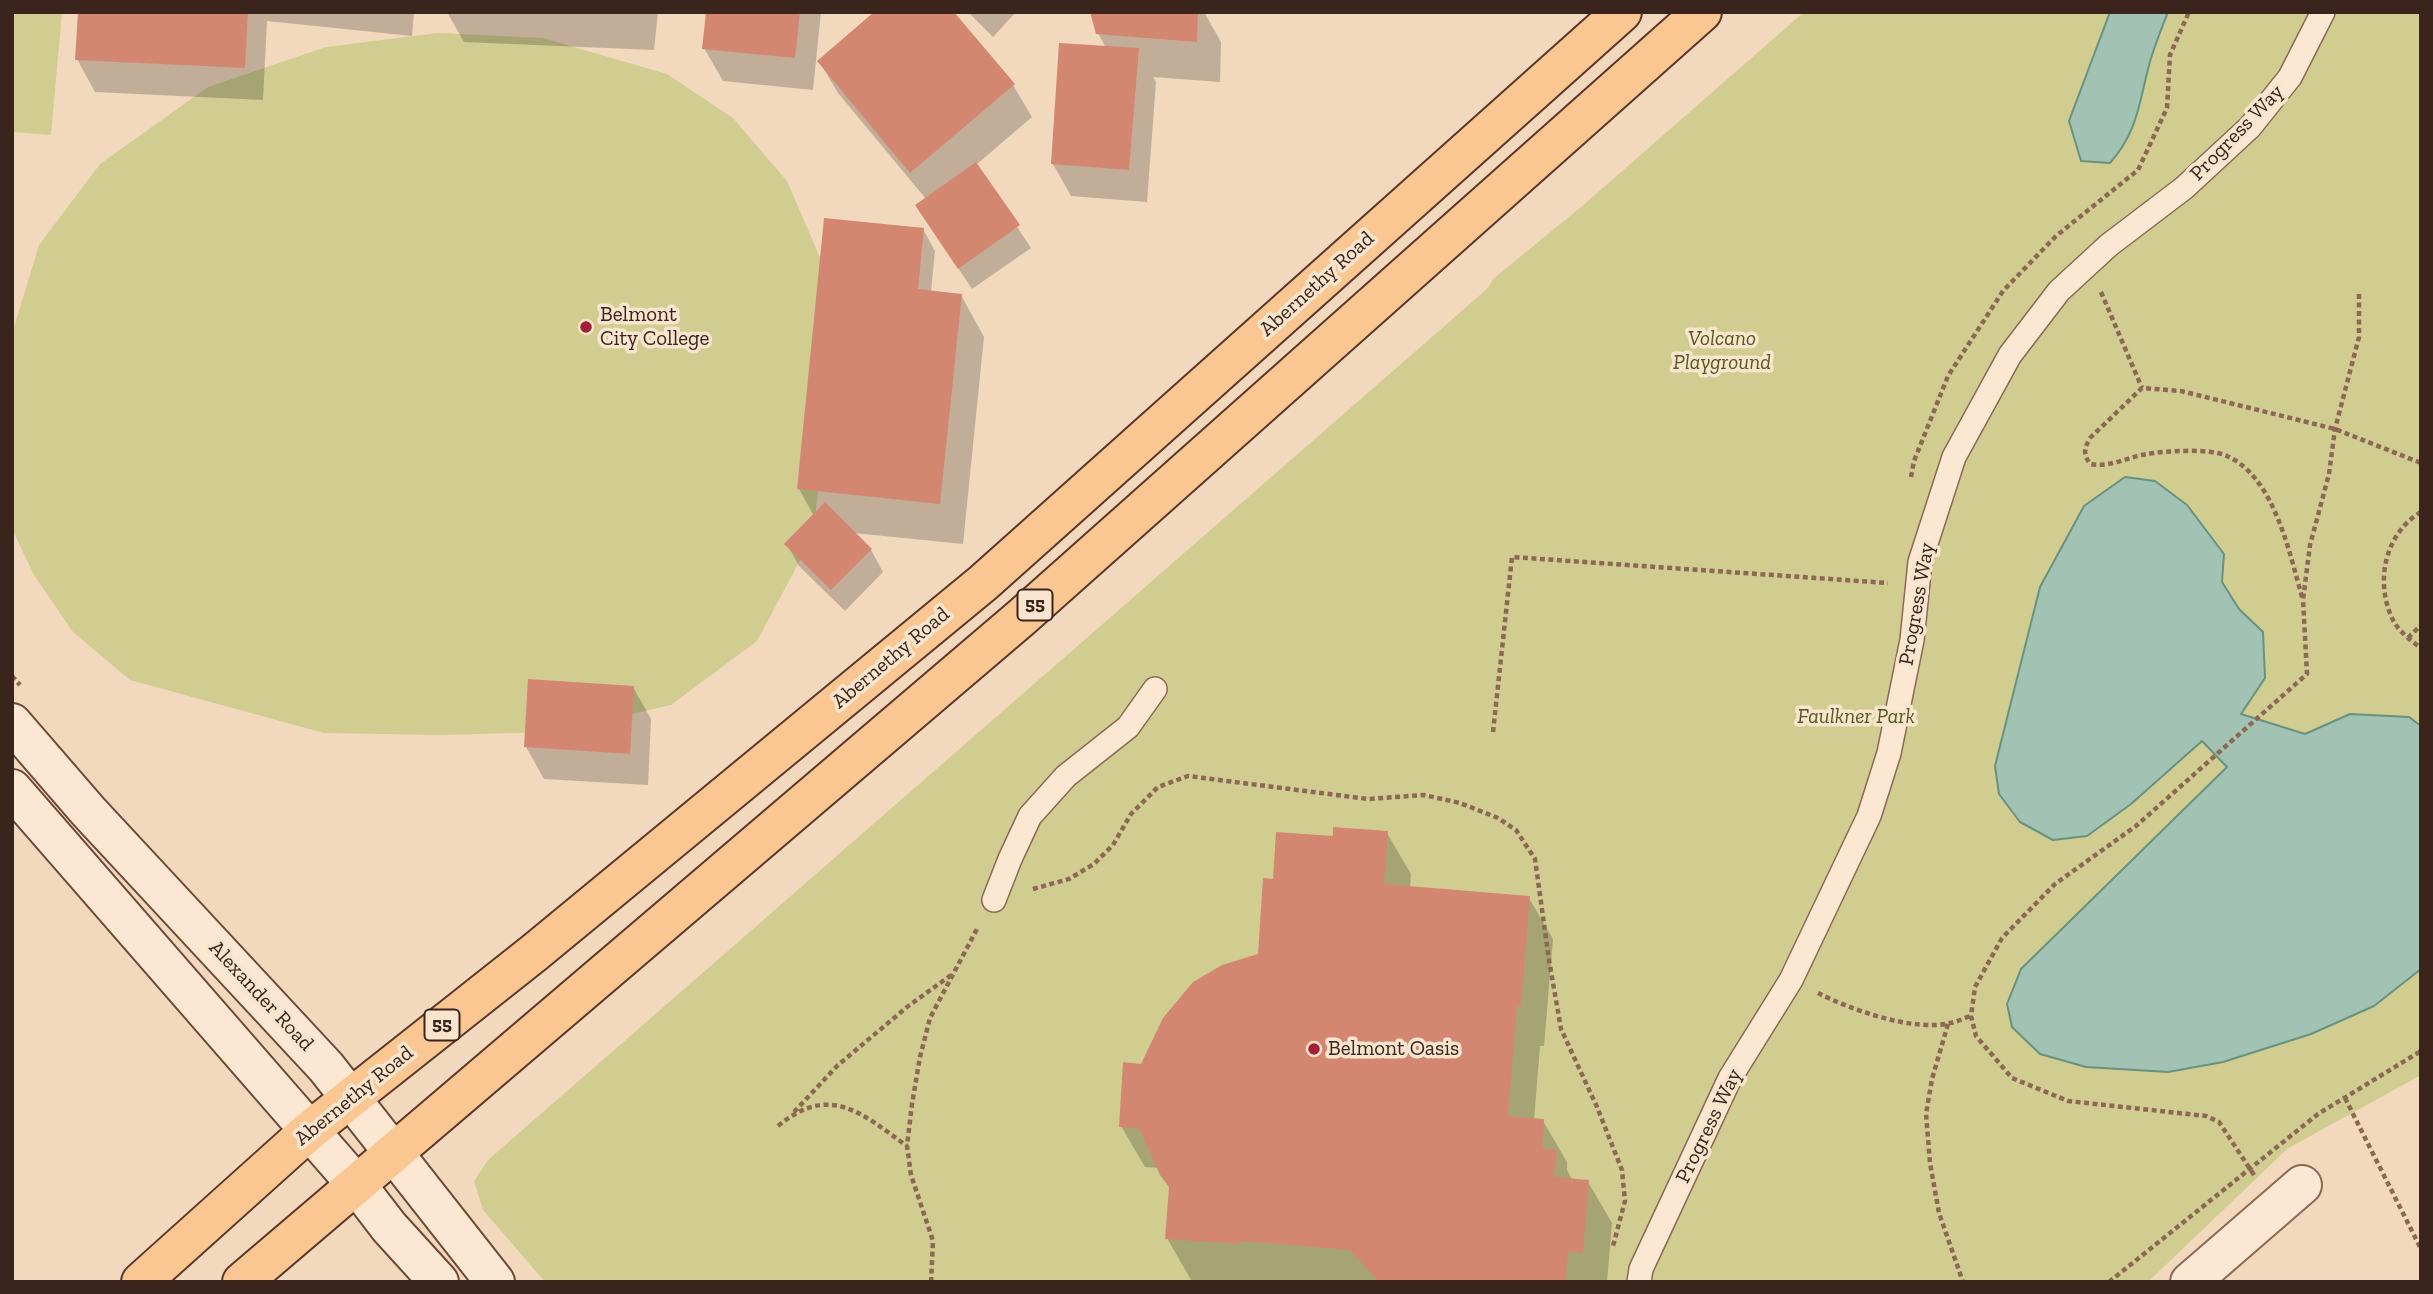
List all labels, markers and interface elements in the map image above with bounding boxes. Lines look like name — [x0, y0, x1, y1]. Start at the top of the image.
street label: Progress Way — [2185, 80, 2289, 186]
street label: Abernethy Road — [1255, 226, 1379, 342]
place label: Belmont City College — [600, 302, 709, 352]
marker: Belmont City College — [578, 319, 594, 335]
park label: Volcano Playground — [1673, 326, 1771, 376]
street label: Progress Way — [1894, 541, 1940, 667]
road number: 55 — [1018, 590, 1052, 620]
street label: Abernethy Road — [827, 602, 955, 714]
park label: Faulkner Park — [1797, 704, 1915, 730]
street label: Alexander Road — [203, 935, 319, 1057]
road number: 55 — [424, 1009, 460, 1040]
place label: Belmont Oasis — [1328, 1036, 1459, 1062]
street label: Abernethy Road — [290, 1041, 418, 1151]
marker: Belmont Oasis — [1306, 1041, 1322, 1057]
street label: Progress Way — [1670, 1065, 1748, 1187]

